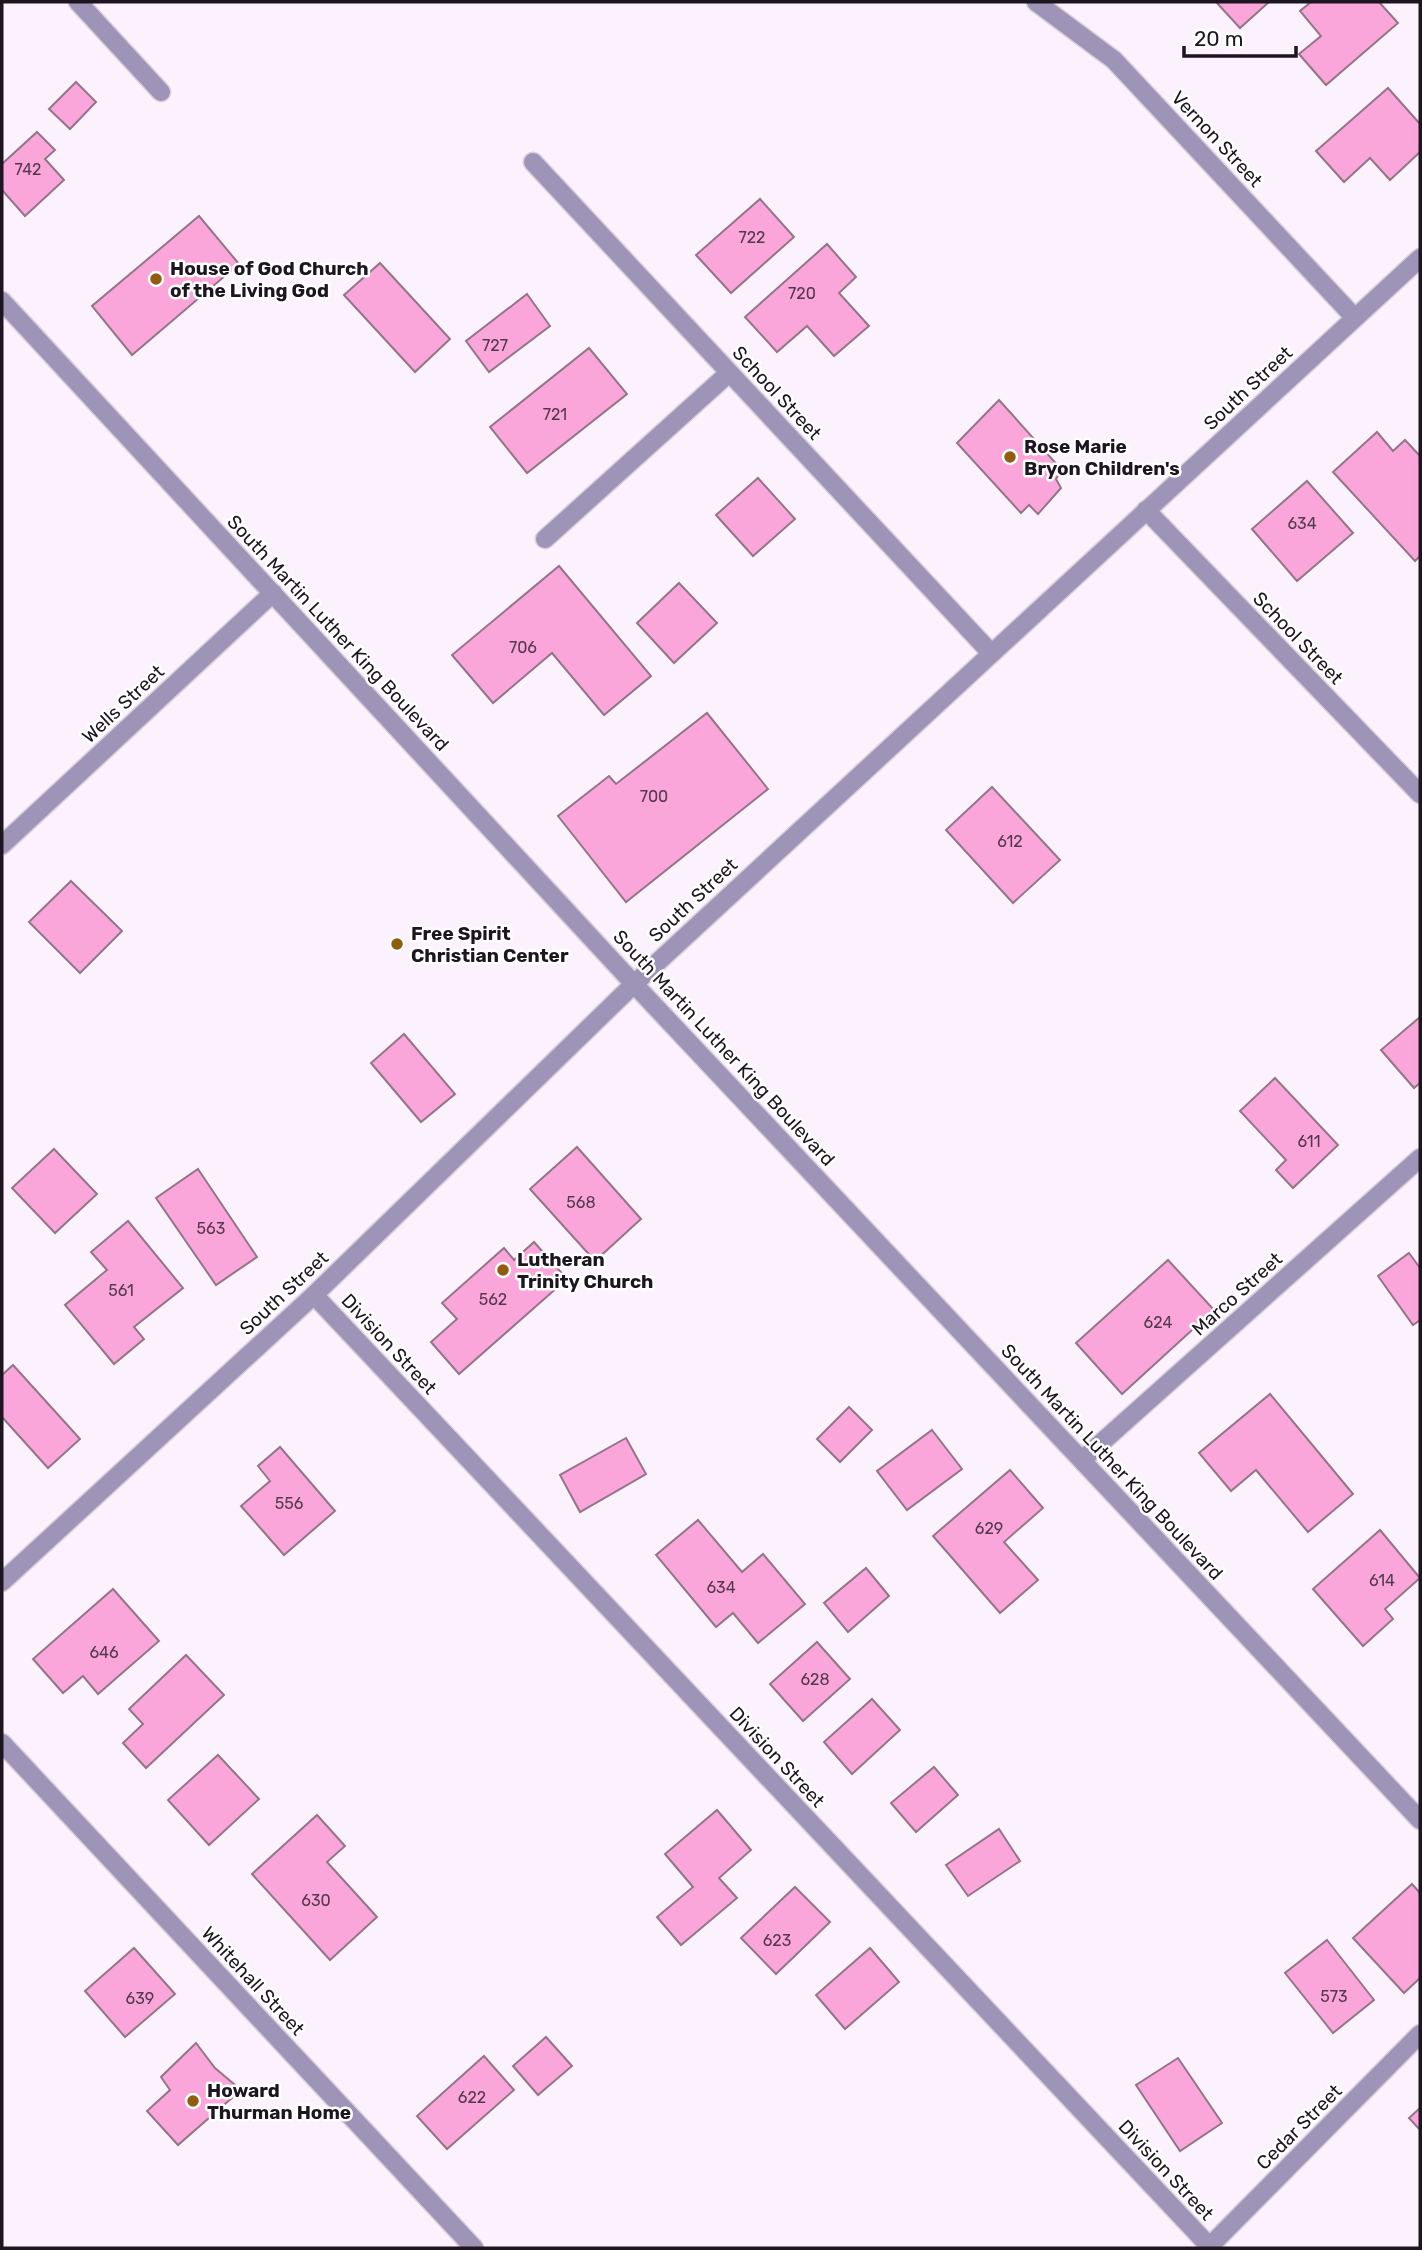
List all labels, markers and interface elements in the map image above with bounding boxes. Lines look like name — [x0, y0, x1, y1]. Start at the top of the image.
scale bar — [1184, 14, 1296, 58]
text: 20 m — [1194, 26, 1243, 51]
street label: Vernon Street — [1167, 86, 1268, 192]
house number: 742 — [15, 160, 42, 179]
house number: 722 — [739, 228, 766, 247]
place label: House of God Church of the Living God — [170, 257, 369, 302]
marker: House of God Church of the Living God — [148, 271, 164, 287]
house number: 720 — [788, 284, 816, 303]
house number: 727 — [482, 336, 508, 355]
street label: School Street — [728, 341, 827, 445]
street label: South Street — [1199, 341, 1297, 435]
house number: 721 — [543, 405, 567, 424]
place label: Rose Marie Bryon Children's — [1024, 435, 1180, 480]
marker: Rose Marie Bryon Children's — [1002, 449, 1018, 465]
street label: South Martin Luther King Boulevard — [222, 510, 454, 756]
house number: 634 — [1287, 514, 1317, 533]
street label: School Street — [1248, 587, 1348, 690]
house number: 706 — [509, 638, 537, 657]
street label: Wells Street — [77, 660, 169, 748]
house number: 700 — [640, 787, 668, 806]
house number: 612 — [997, 832, 1023, 851]
street label: South Street — [644, 853, 742, 947]
place label: Free Spirit Christian Center — [411, 922, 569, 967]
street label: South Martin Luther King Boulevard — [608, 925, 840, 1171]
marker: Free Spirit Christian Center — [389, 936, 405, 952]
house number: 611 — [1298, 1132, 1320, 1151]
house number: 568 — [566, 1193, 596, 1212]
house number: 563 — [197, 1219, 225, 1238]
street label: South Street — [235, 1246, 333, 1340]
street label: Marco Street — [1187, 1247, 1287, 1341]
place label: Lutheran Trinity Church — [517, 1248, 653, 1293]
marker: Lutheran Trinity Church — [495, 1262, 511, 1278]
house number: 561 — [108, 1281, 134, 1300]
street label: Division Street — [337, 1289, 442, 1399]
house number: 562 — [479, 1290, 507, 1309]
house number: 624 — [1144, 1313, 1172, 1332]
street label: South Martin Luther King Boulevard — [996, 1339, 1228, 1585]
house number: 556 — [275, 1494, 304, 1513]
house number: 629 — [975, 1519, 1003, 1538]
house number: 614 — [1369, 1571, 1395, 1590]
house number: 634 — [706, 1578, 736, 1597]
house number: 646 — [89, 1643, 119, 1662]
house number: 628 — [800, 1670, 830, 1689]
street label: Division Street — [725, 1702, 830, 1812]
house number: 630 — [301, 1891, 331, 1910]
street label: Whitehall Street — [197, 1922, 310, 2041]
house number: 623 — [763, 1931, 791, 1950]
house number: 573 — [1320, 1987, 1348, 2006]
house number: 639 — [126, 1989, 154, 2008]
place label: Howard Thurman Home — [207, 2079, 351, 2124]
street label: Cedar Street — [1251, 2079, 1347, 2175]
house number: 622 — [458, 2088, 486, 2107]
marker: Howard Thurman Home — [185, 2093, 201, 2109]
street label: Division Street — [1114, 2115, 1219, 2225]

